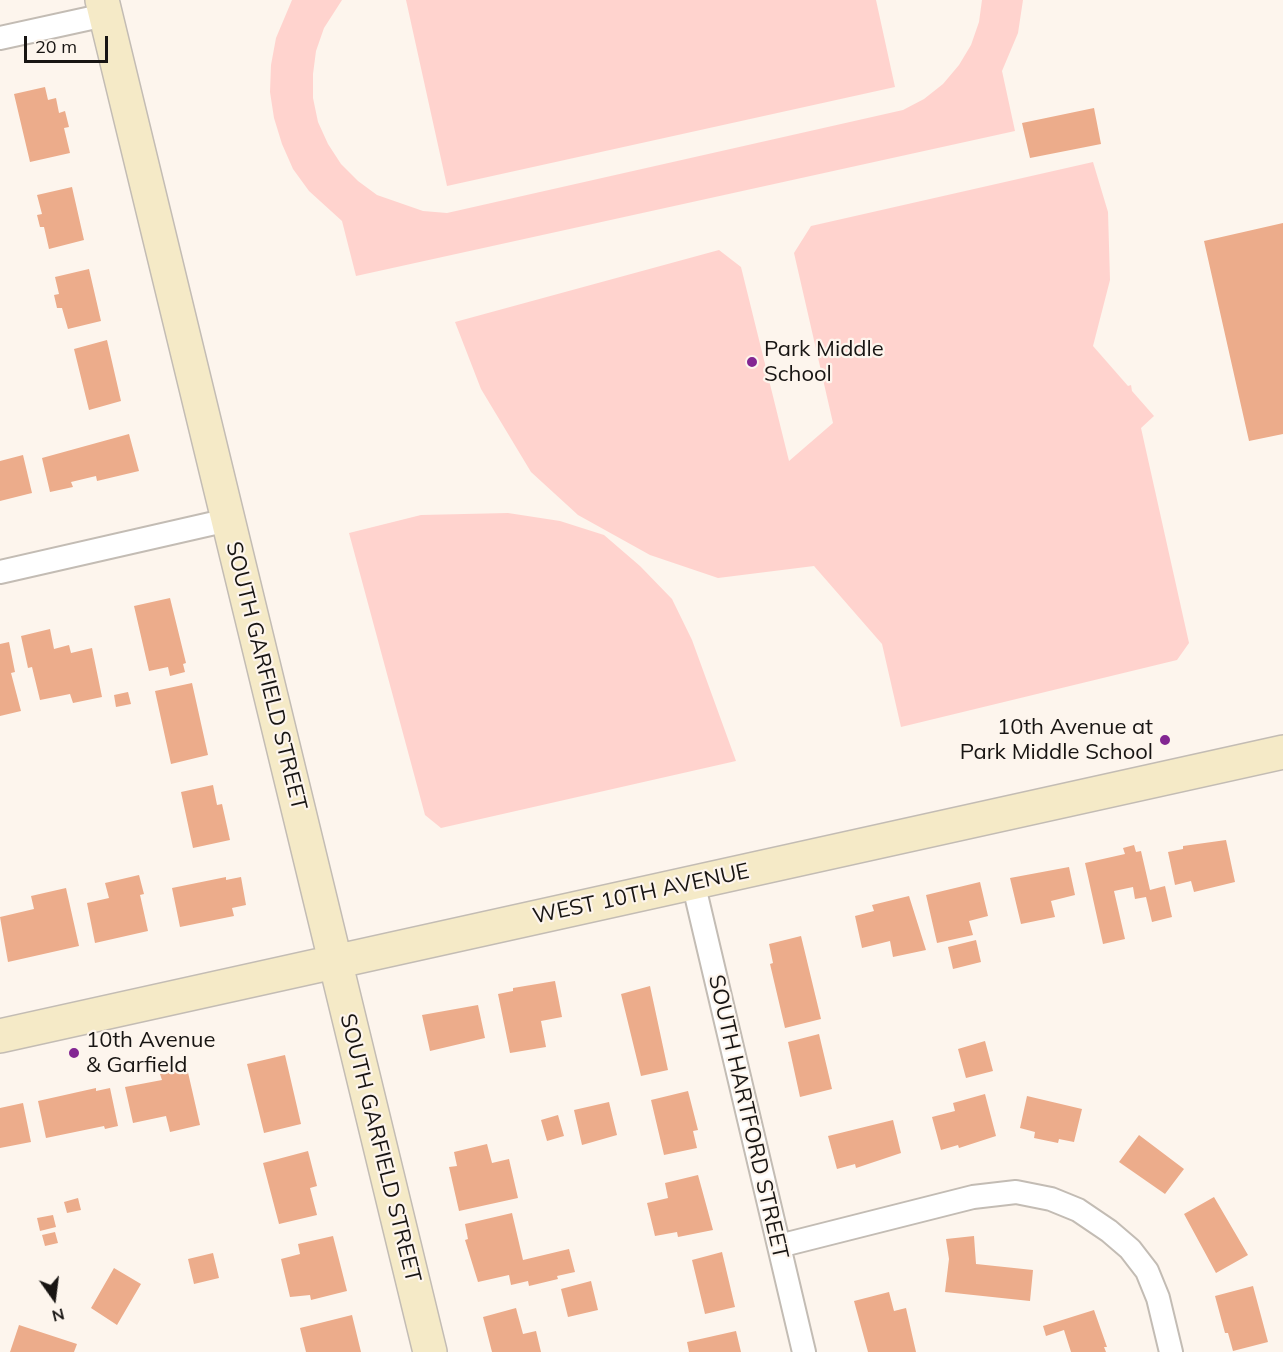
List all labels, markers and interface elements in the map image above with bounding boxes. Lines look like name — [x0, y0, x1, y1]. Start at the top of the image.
scale bar — [27, 24, 111, 62]
text: 20 m — [35, 35, 77, 58]
place label: Park Middle School — [764, 336, 884, 388]
marker: Park Middle School — [745, 355, 759, 369]
street label: SOUTH GARFIELD STREET — [220, 539, 312, 813]
place label: 10th Avenue at Park Middle School — [960, 714, 1153, 766]
marker: 10th Avenue at Park Middle School — [1158, 733, 1172, 747]
street label: WEST 10TH AVENUE — [530, 858, 752, 930]
street label: SOUTH HARTFORD STREET — [702, 972, 794, 1262]
street label: SOUTH GARFIELD STREET — [334, 1011, 426, 1285]
place label: 10th Avenue & Garfield — [86, 1027, 215, 1078]
marker: 10th Avenue & Garfield — [67, 1046, 81, 1060]
north arrow — [24, 1268, 84, 1328]
text: N — [50, 1304, 67, 1327]

